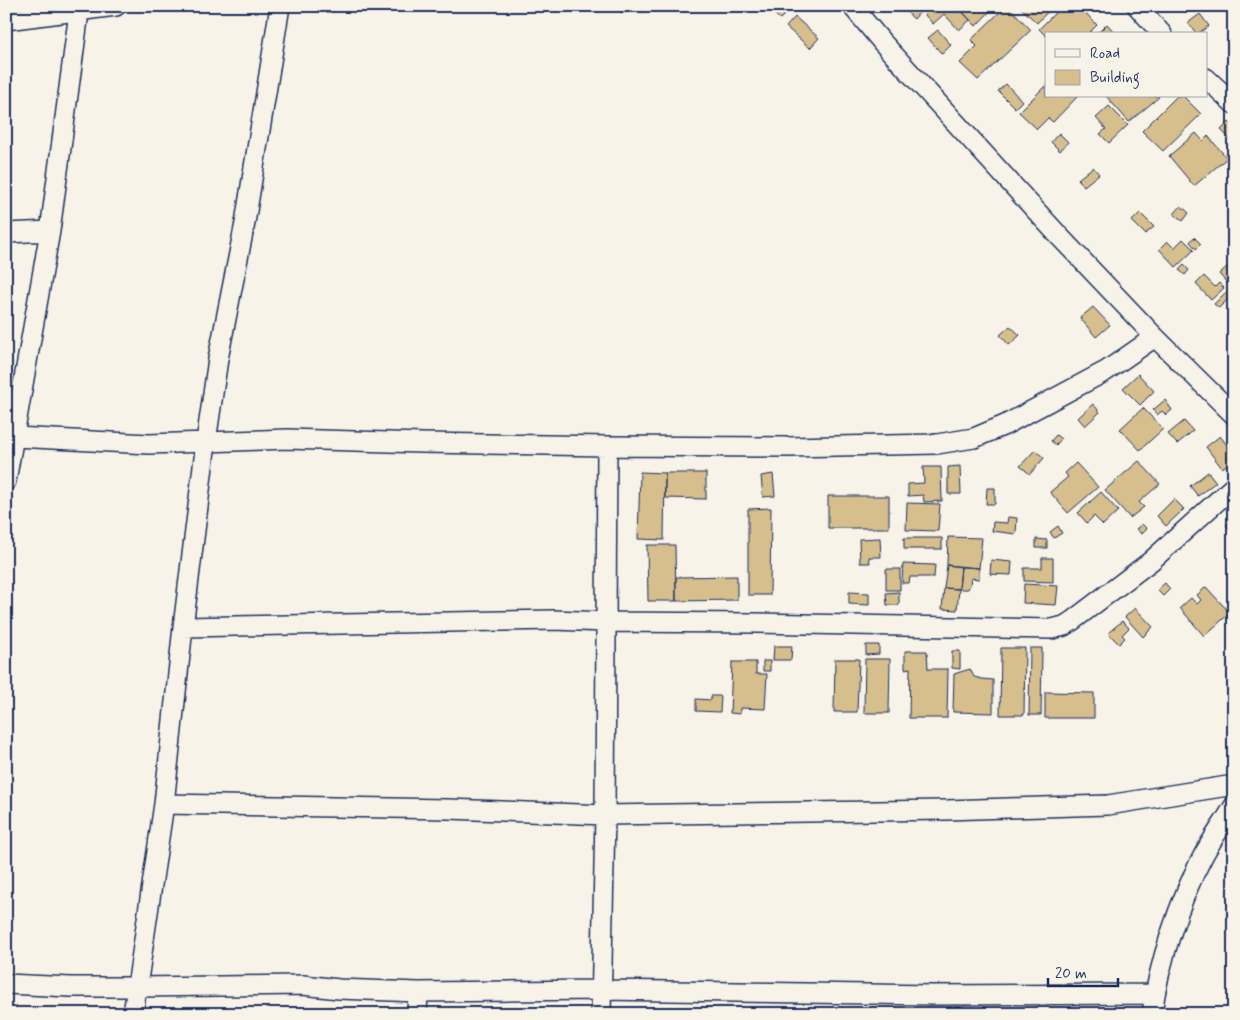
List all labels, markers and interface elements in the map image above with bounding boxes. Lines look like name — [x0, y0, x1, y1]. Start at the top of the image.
legend — [1045, 32, 1208, 98]
text: Road — [1090, 44, 1120, 64]
text: Building — [1090, 68, 1140, 89]
scale bar — [1048, 955, 1118, 987]
text: 20 m — [1055, 964, 1087, 984]

